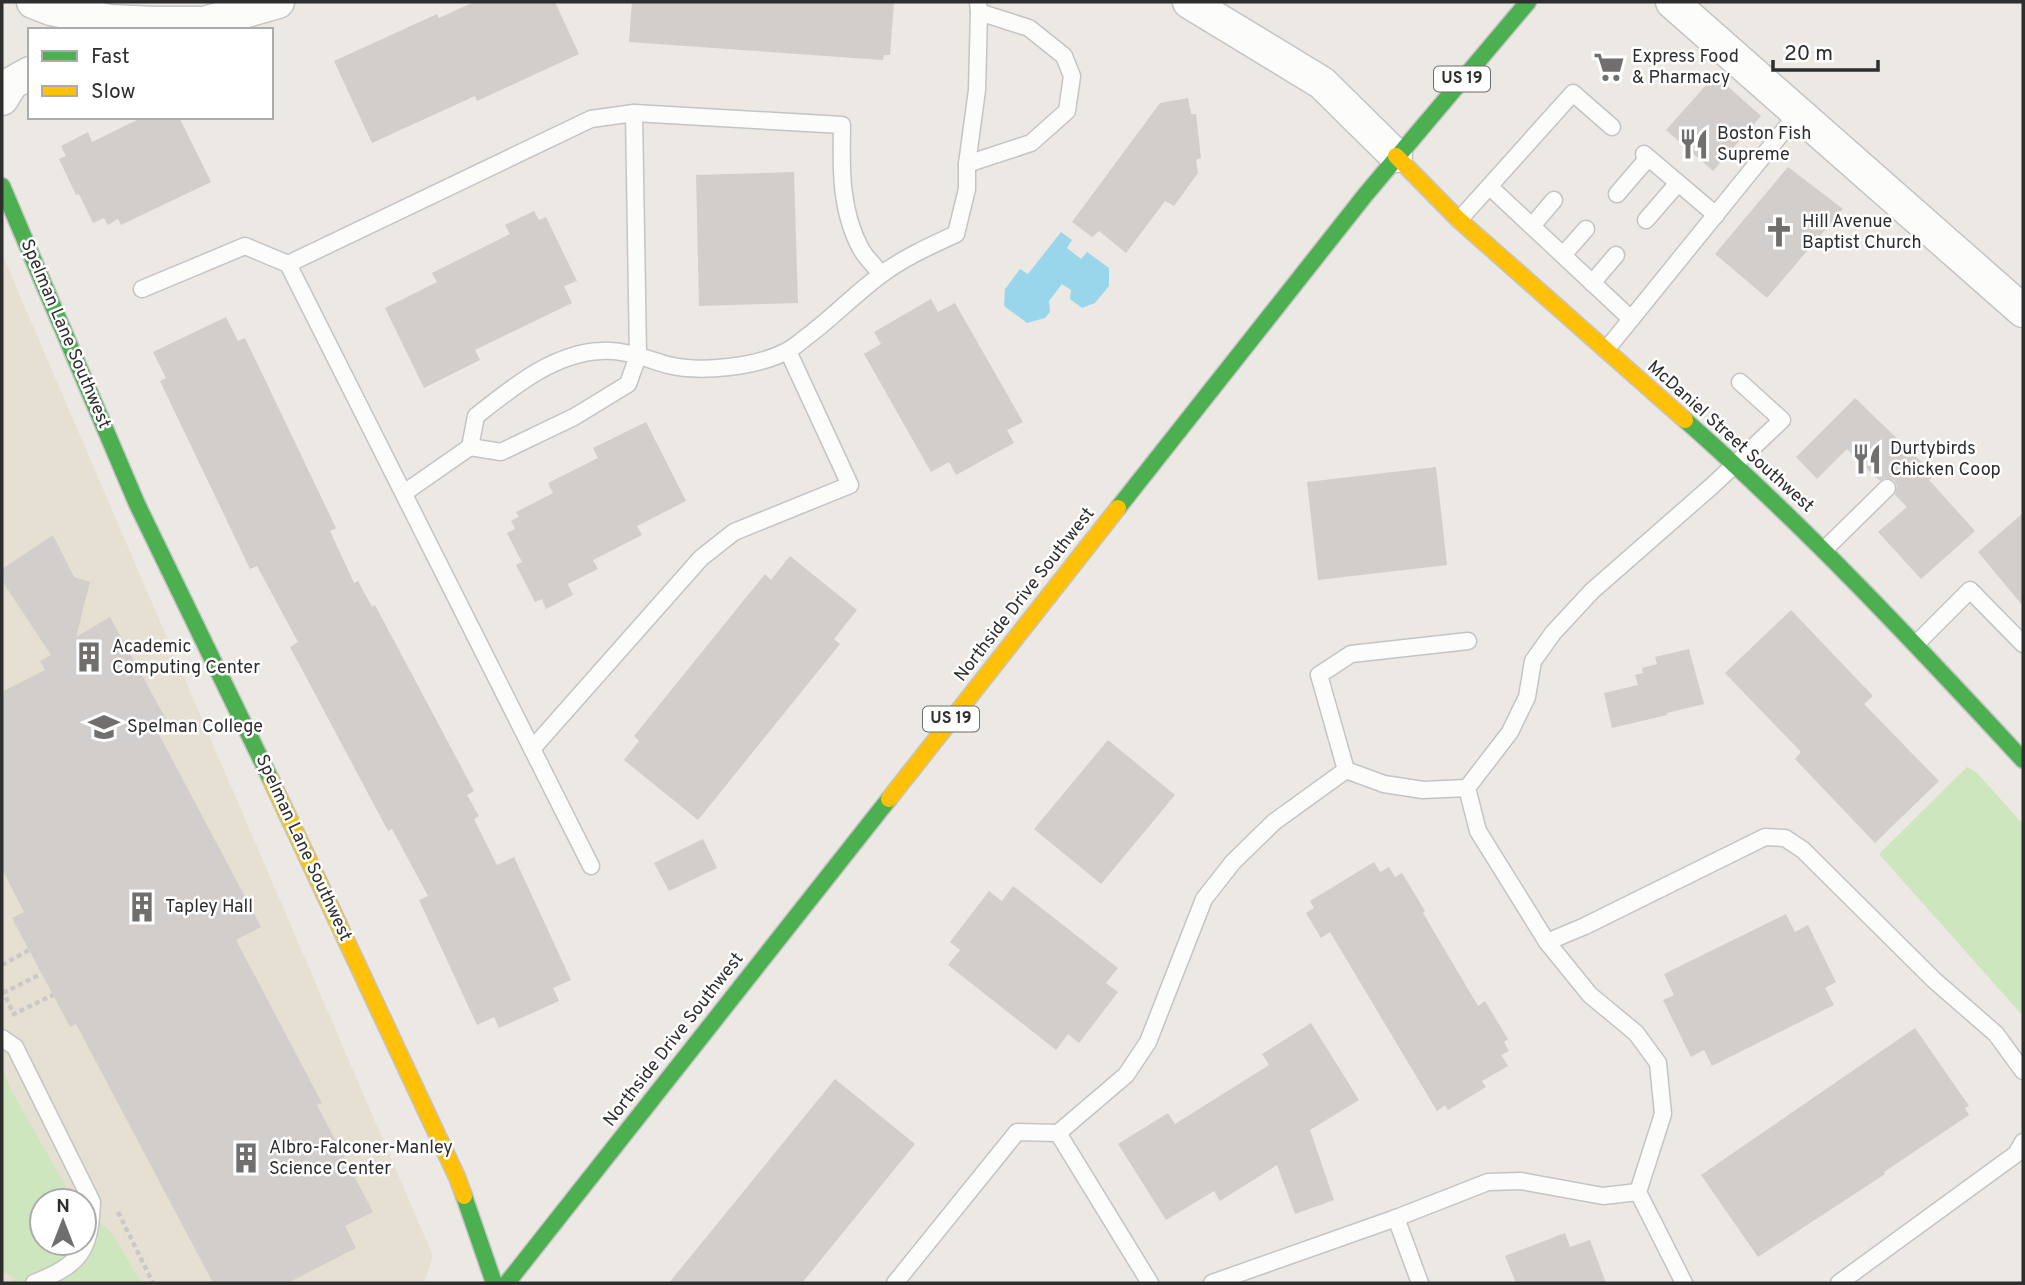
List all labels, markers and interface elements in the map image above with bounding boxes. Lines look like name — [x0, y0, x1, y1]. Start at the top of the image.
legend — [28, 28, 273, 119]
scale bar — [1773, 28, 1878, 72]
text: 20 m — [1784, 41, 1833, 68]
text: Fast — [91, 44, 130, 71]
place label: Express Food & Pharmacy — [1632, 46, 1739, 90]
supermarket icon: Express Food & Pharmacy — [1592, 50, 1626, 84]
road number: US 19 — [1434, 66, 1490, 92]
text: Slow — [91, 79, 136, 106]
place label: Boston Fish Supreme — [1717, 123, 1811, 167]
restaurant icon: Boston Fish Supreme — [1677, 127, 1711, 161]
place label: Hill Avenue Baptist Church — [1802, 211, 1922, 255]
church icon: Hill Avenue Baptist Church — [1762, 215, 1796, 249]
street label: Spelman Lane Southwest — [15, 236, 115, 432]
street label: McDaniel Street Southwest — [1642, 356, 1818, 518]
place label: Durtybirds Chicken Coop — [1890, 438, 2001, 482]
restaurant icon: Durtybirds Chicken Coop — [1850, 442, 1884, 476]
street label: Northside Drive Southwest — [950, 503, 1100, 687]
place label: Academic Computing Center — [112, 636, 260, 680]
building icon: Academic Computing Center — [72, 640, 106, 674]
road number: US 19 — [923, 706, 979, 732]
school or university icon: Spelman College — [87, 710, 121, 744]
place label: Spelman College — [127, 716, 263, 739]
street label: Spelman Lane Southwest — [250, 751, 356, 945]
building icon: Tapley Hall — [125, 890, 159, 924]
place label: Tapley Hall — [165, 896, 253, 919]
street label: Northside Drive Southwest — [599, 948, 749, 1132]
place label: Albro-Falconer-Manley Science Center — [269, 1137, 453, 1181]
building icon: Albro-Falconer-Manley Science Center — [229, 1141, 263, 1175]
north arrow — [28, 1187, 98, 1257]
text: N — [56, 1195, 70, 1219]

